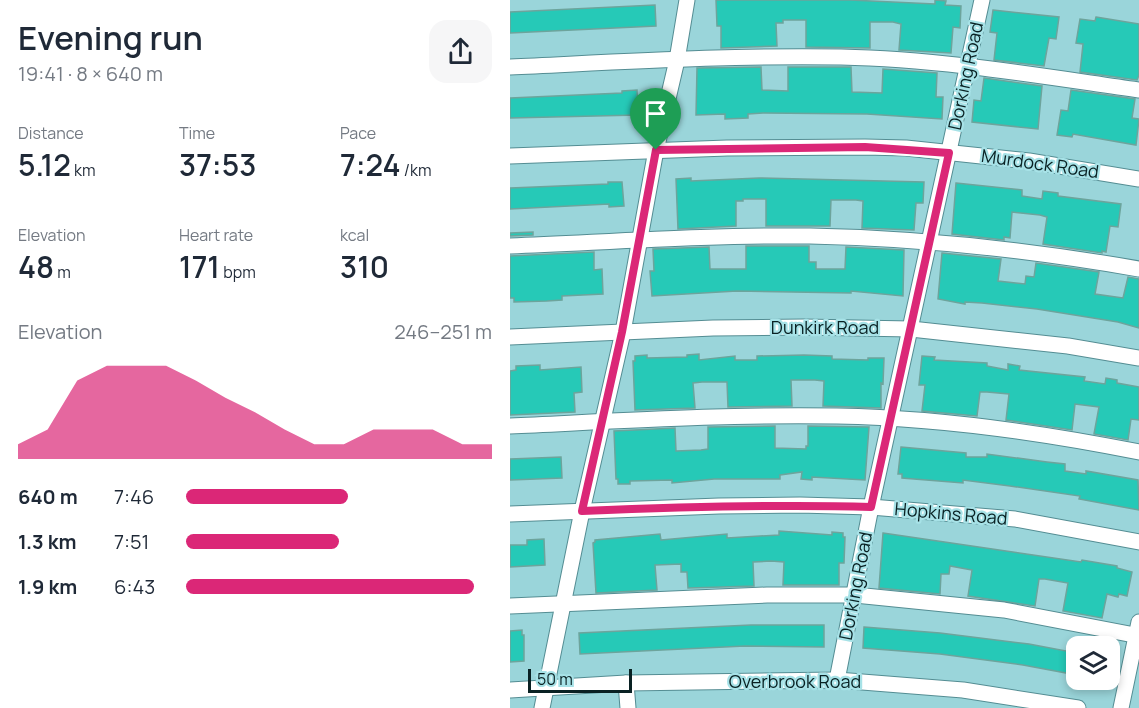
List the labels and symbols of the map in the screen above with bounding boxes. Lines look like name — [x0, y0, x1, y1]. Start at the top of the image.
street label: Dorking Road — [942, 20, 988, 132]
pin — [630, 88, 681, 150]
street label: Murdock Road — [980, 143, 1101, 183]
street label: Dunkirk Road — [771, 315, 879, 339]
street label: Hopkins Road — [894, 496, 1009, 530]
street label: Dorking Road — [833, 530, 877, 642]
scale bar — [528, 666, 632, 694]
street label: Overbrook Road — [729, 669, 861, 693]

